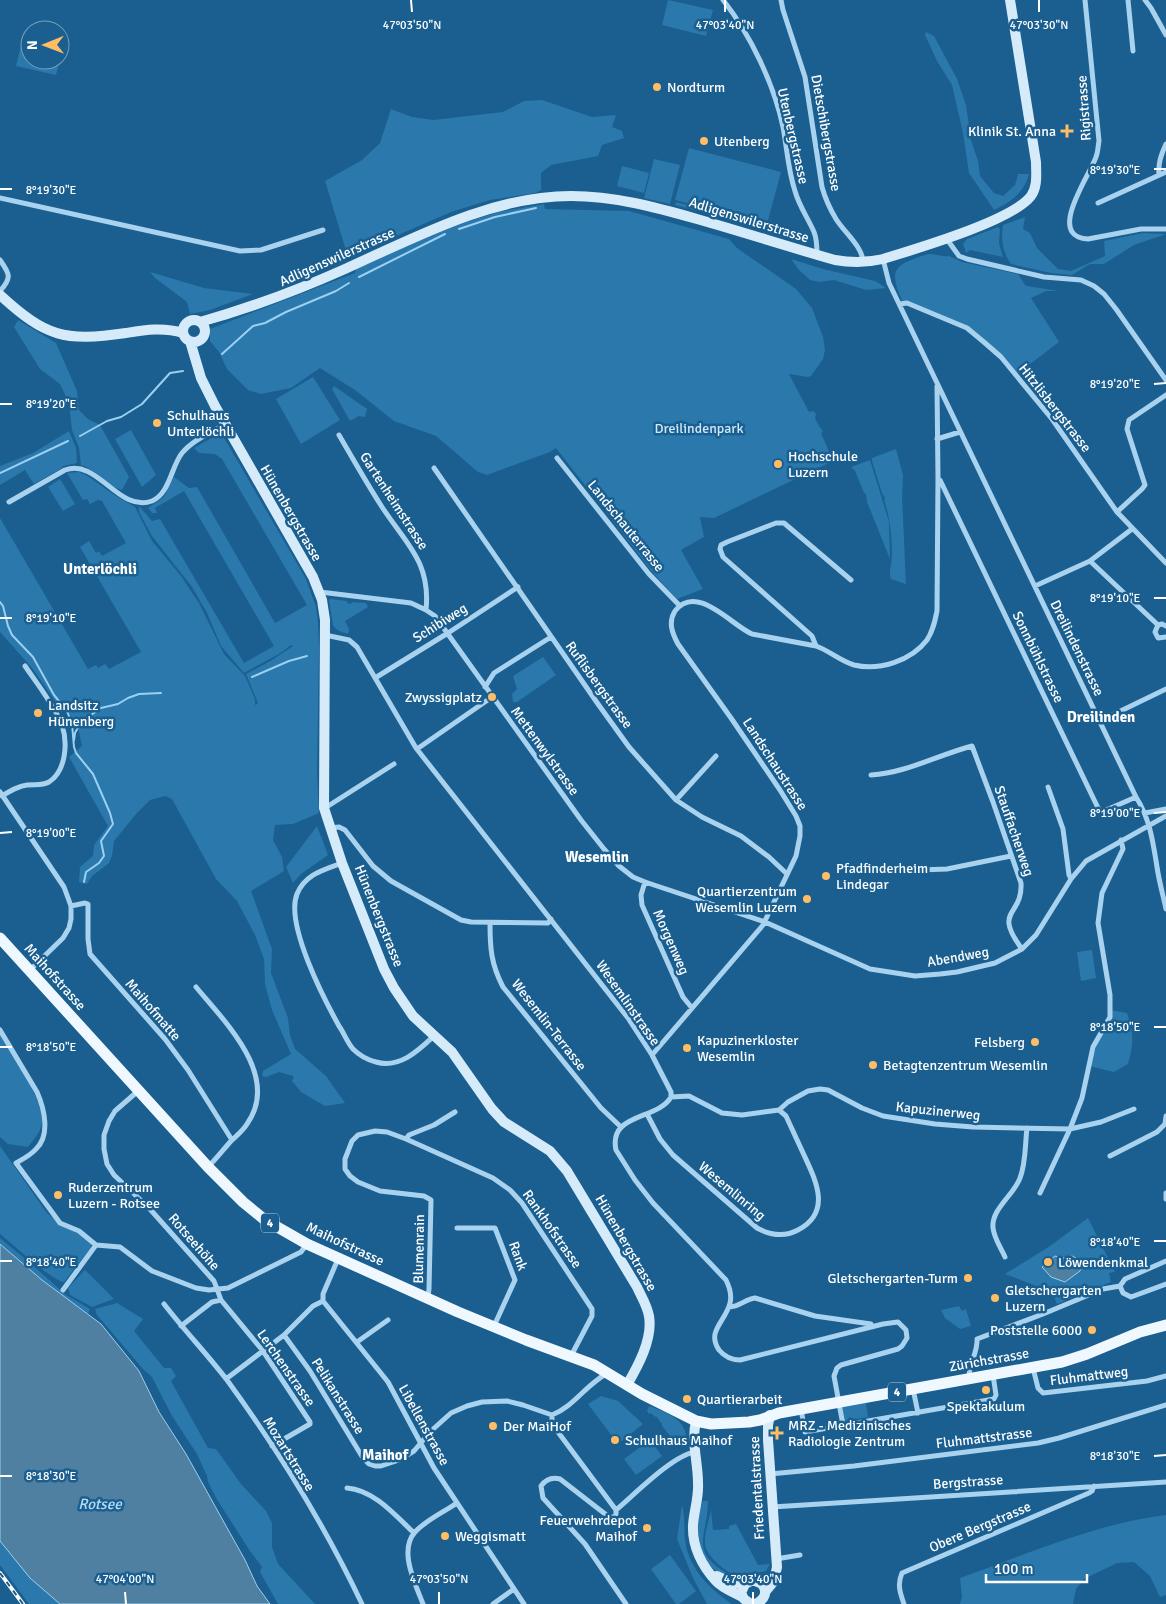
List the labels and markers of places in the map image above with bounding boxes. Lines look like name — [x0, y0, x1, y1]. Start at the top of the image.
place label: Nordturm — [667, 79, 725, 96]
marker: Nordturm — [651, 81, 663, 93]
place label: Klinik St. Anna — [968, 123, 1056, 140]
marker: Klinik St. Anna — [1060, 124, 1074, 138]
place label: Utenberg — [714, 133, 770, 150]
marker: Utenberg — [698, 135, 710, 147]
place label: Schulhaus Unterlöchli — [167, 407, 234, 440]
marker: Schulhaus Unterlöchli — [151, 417, 163, 429]
place label: Hochschule Luzern — [788, 448, 858, 481]
marker: Hochschule Luzern — [772, 458, 784, 470]
place label: Zwyssigplatz — [405, 689, 482, 706]
marker: Zwyssigplatz — [486, 691, 498, 703]
place label: Landsitz Hünenberg — [48, 697, 114, 730]
marker: Landsitz Hünenberg — [32, 707, 44, 719]
place label: Pfadfinderheim Lindegar — [836, 860, 928, 893]
marker: Pfadfinderheim Lindegar — [820, 870, 832, 882]
place label: Quartierzentrum Wesemlin Luzern — [695, 883, 797, 916]
marker: Quartierzentrum Wesemlin Luzern — [801, 893, 813, 905]
place label: Kapuzinerkloster Wesemlin — [697, 1032, 799, 1065]
place label: Felsberg — [974, 1034, 1025, 1051]
marker: Felsberg — [1029, 1036, 1041, 1048]
marker: Kapuzinerkloster Wesemlin — [681, 1042, 693, 1054]
place label: Betagtenzentrum Wesemlin — [883, 1057, 1048, 1074]
marker: Betagtenzentrum Wesemlin — [867, 1059, 879, 1071]
place label: Ruderzentrum Luzern - Rotsee — [68, 1179, 160, 1212]
marker: Ruderzentrum Luzern - Rotsee — [52, 1189, 64, 1201]
place label: Löwendenkmal — [1058, 1254, 1148, 1271]
marker: Löwendenkmal — [1042, 1256, 1054, 1268]
place label: Gletschergarten-Turm — [828, 1270, 958, 1287]
marker: Gletschergarten-Turm — [962, 1272, 974, 1284]
place label: Gletschergarten Luzern — [1005, 1282, 1102, 1315]
marker: Gletschergarten Luzern — [989, 1292, 1001, 1304]
place label: Poststelle 6000 — [990, 1322, 1082, 1339]
marker: Poststelle 6000 — [1086, 1324, 1098, 1336]
marker: Spektakulum — [980, 1384, 992, 1396]
place label: Quartierarbeit — [697, 1391, 783, 1408]
marker: Quartierarbeit — [681, 1393, 693, 1405]
place label: Spektakulum — [947, 1398, 1025, 1415]
place label: MRZ - Medizinisches Radiologie Zentrum — [788, 1417, 911, 1450]
place label: Der MaiHof — [503, 1418, 572, 1435]
marker: Der MaiHof — [487, 1420, 499, 1432]
marker: MRZ - Medizinisches Radiologie Zentrum — [770, 1426, 784, 1440]
place label: Schulhaus Maihof — [625, 1432, 733, 1449]
marker: Schulhaus Maihof — [609, 1434, 621, 1446]
place label: Feuerwehrdepot Maihof — [540, 1512, 638, 1545]
marker: Feuerwehrdepot Maihof — [641, 1522, 653, 1534]
place label: Weggismatt — [455, 1528, 526, 1545]
marker: Weggismatt — [439, 1530, 451, 1542]

